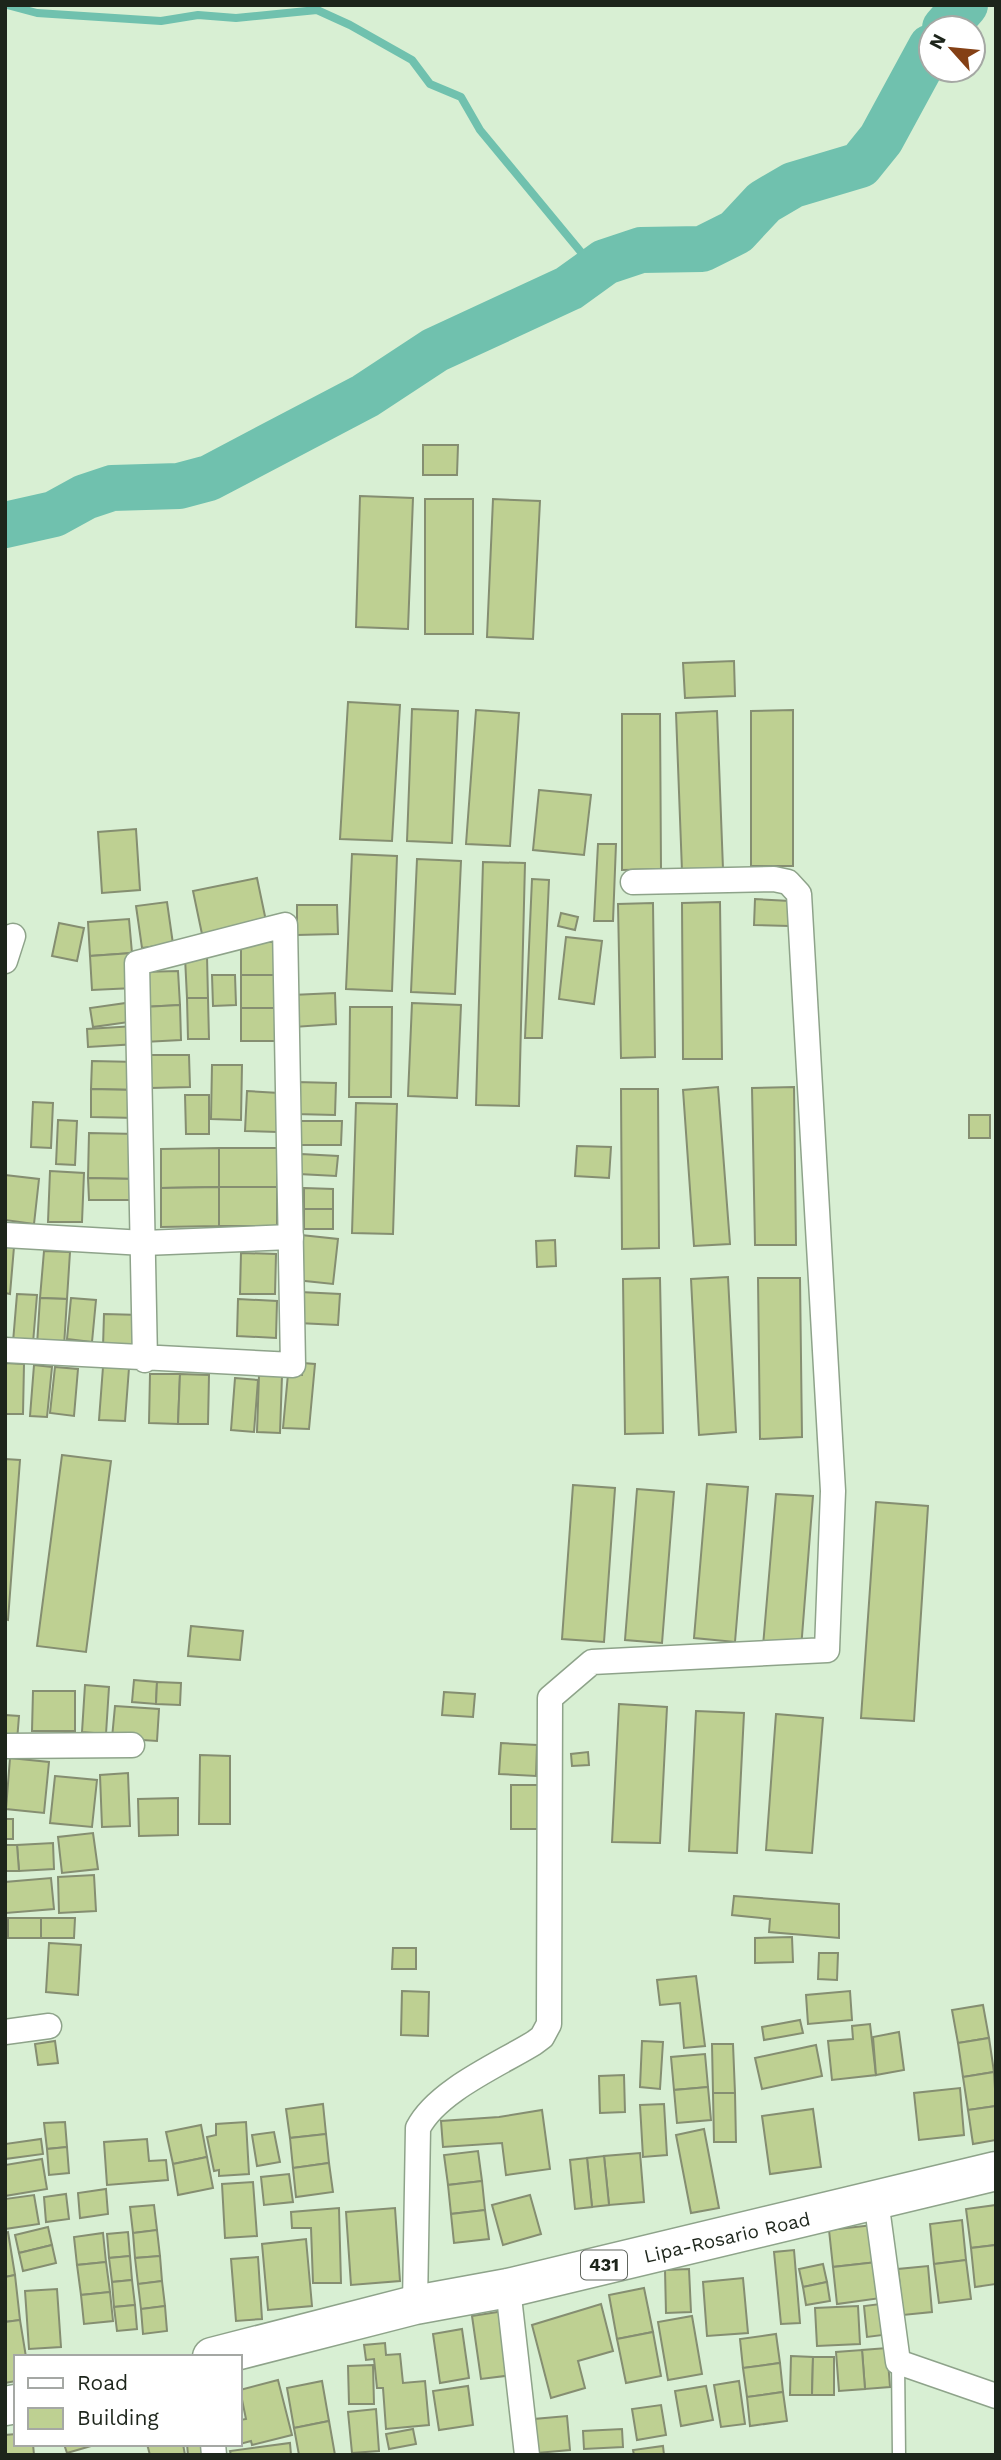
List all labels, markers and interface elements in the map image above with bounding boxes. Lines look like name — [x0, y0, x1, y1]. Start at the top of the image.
north arrow — [917, 14, 987, 84]
text: N — [924, 30, 951, 53]
street label: Lipa-Rosario Road — [642, 2207, 813, 2268]
road number: 431 — [581, 2250, 627, 2280]
legend — [14, 2355, 242, 2446]
text: Road — [77, 2370, 128, 2395]
text: Building — [77, 2405, 159, 2430]

